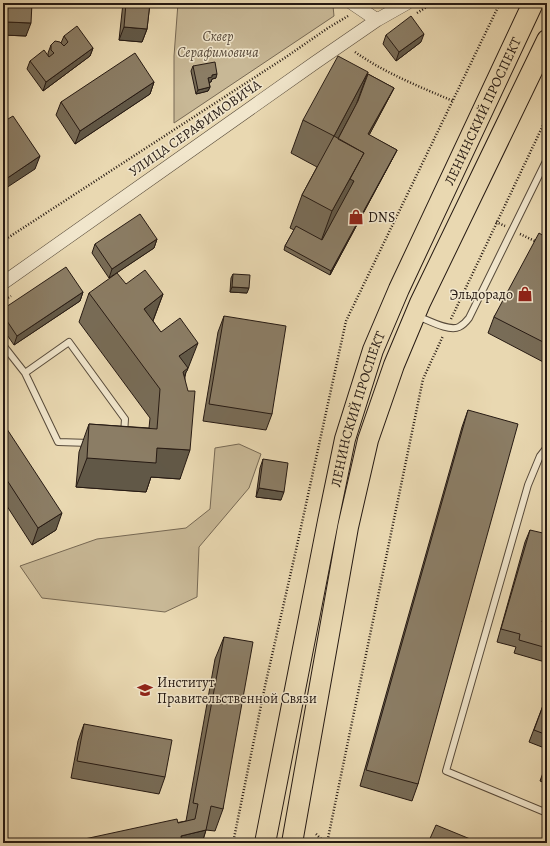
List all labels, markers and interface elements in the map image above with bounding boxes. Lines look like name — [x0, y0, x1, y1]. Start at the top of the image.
park label: Сквер Серафимовича — [177, 27, 259, 62]
street label: ЛЕНИНСКИЙ ПРОСПЕКТ — [439, 34, 525, 188]
street label: УЛИЦА СЕРАФИМОВИЧА — [125, 75, 266, 181]
shop icon: DNS — [347, 208, 365, 226]
place label: DNS — [368, 208, 395, 227]
place label: Эльдорадо — [450, 285, 513, 304]
shop icon: Эльдорадо — [516, 285, 534, 303]
street label: ЛЕНИНСКИЙ ПРОСПЕКТ — [326, 328, 390, 489]
place label: Институт Правительственной Связи — [157, 673, 317, 708]
school or university icon: Институт Правительственной Связи — [136, 681, 154, 699]

